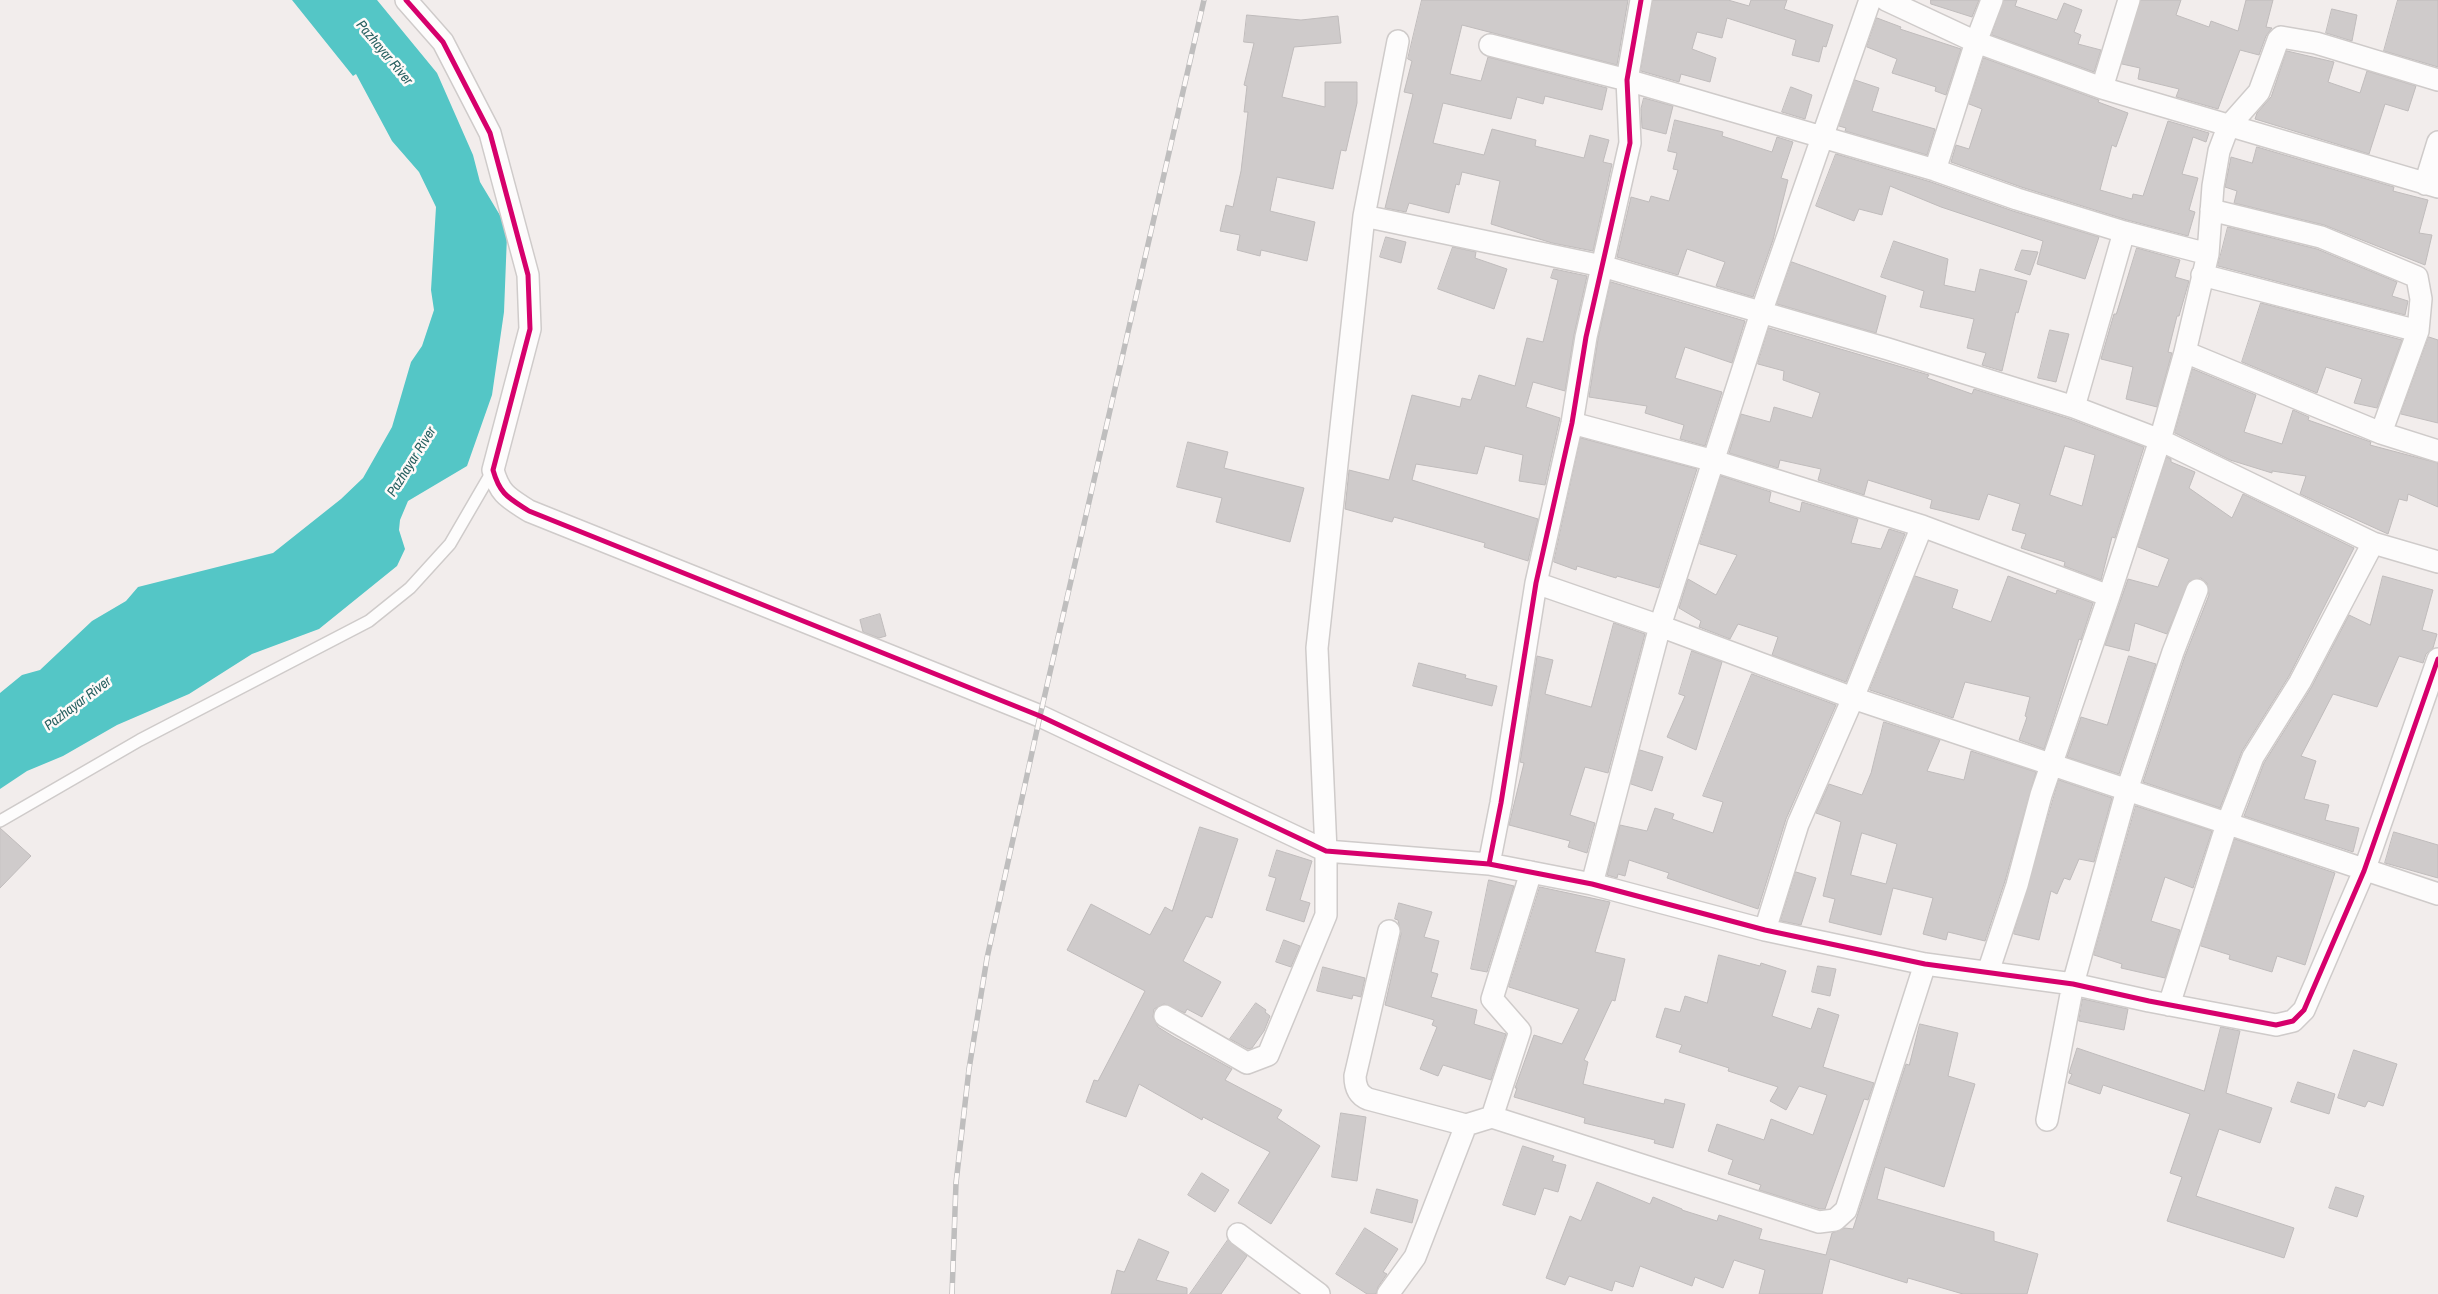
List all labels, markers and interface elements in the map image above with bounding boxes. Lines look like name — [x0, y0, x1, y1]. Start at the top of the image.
water label: Pazhayar River — [352, 17, 416, 89]
water label: Pazhayar River — [384, 424, 440, 500]
water label: Pazhayar River — [41, 673, 115, 735]

